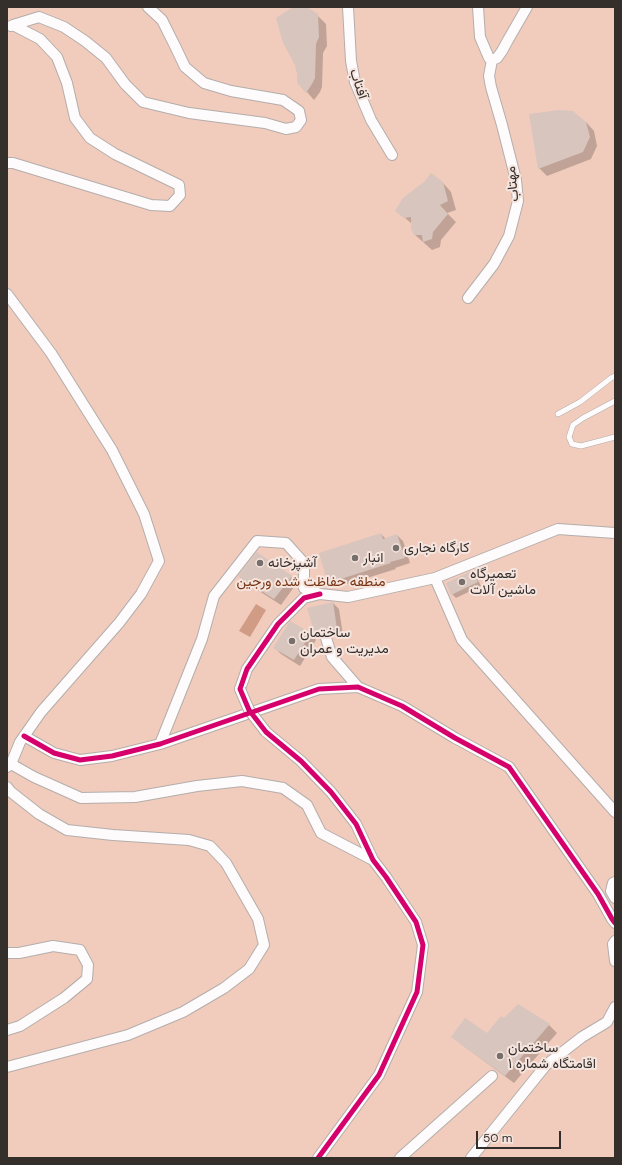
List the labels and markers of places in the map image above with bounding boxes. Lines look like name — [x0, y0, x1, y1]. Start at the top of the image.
place label: کارگاه نجاری — [404, 540, 469, 556]
marker: کارگاه نجاری — [391, 543, 401, 553]
place label: انبار — [363, 550, 384, 566]
marker: انبار — [350, 553, 360, 563]
place label: آشپزخانه — [268, 555, 316, 571]
marker: آشپزخانه — [255, 558, 265, 568]
place label: تعمیرگاه ماشین آلات — [470, 566, 536, 598]
marker: تعمیرگاه ماشین آلات — [457, 577, 467, 587]
place label: ساختمان مدیریت و عمران — [300, 625, 389, 658]
marker: ساختمان مدیریت و عمران — [287, 636, 297, 646]
place label: ساختمان اقامتگاه شماره ۱ — [508, 1040, 596, 1072]
marker: ساختمان اقامتگاه شماره ۱ — [495, 1051, 505, 1061]

